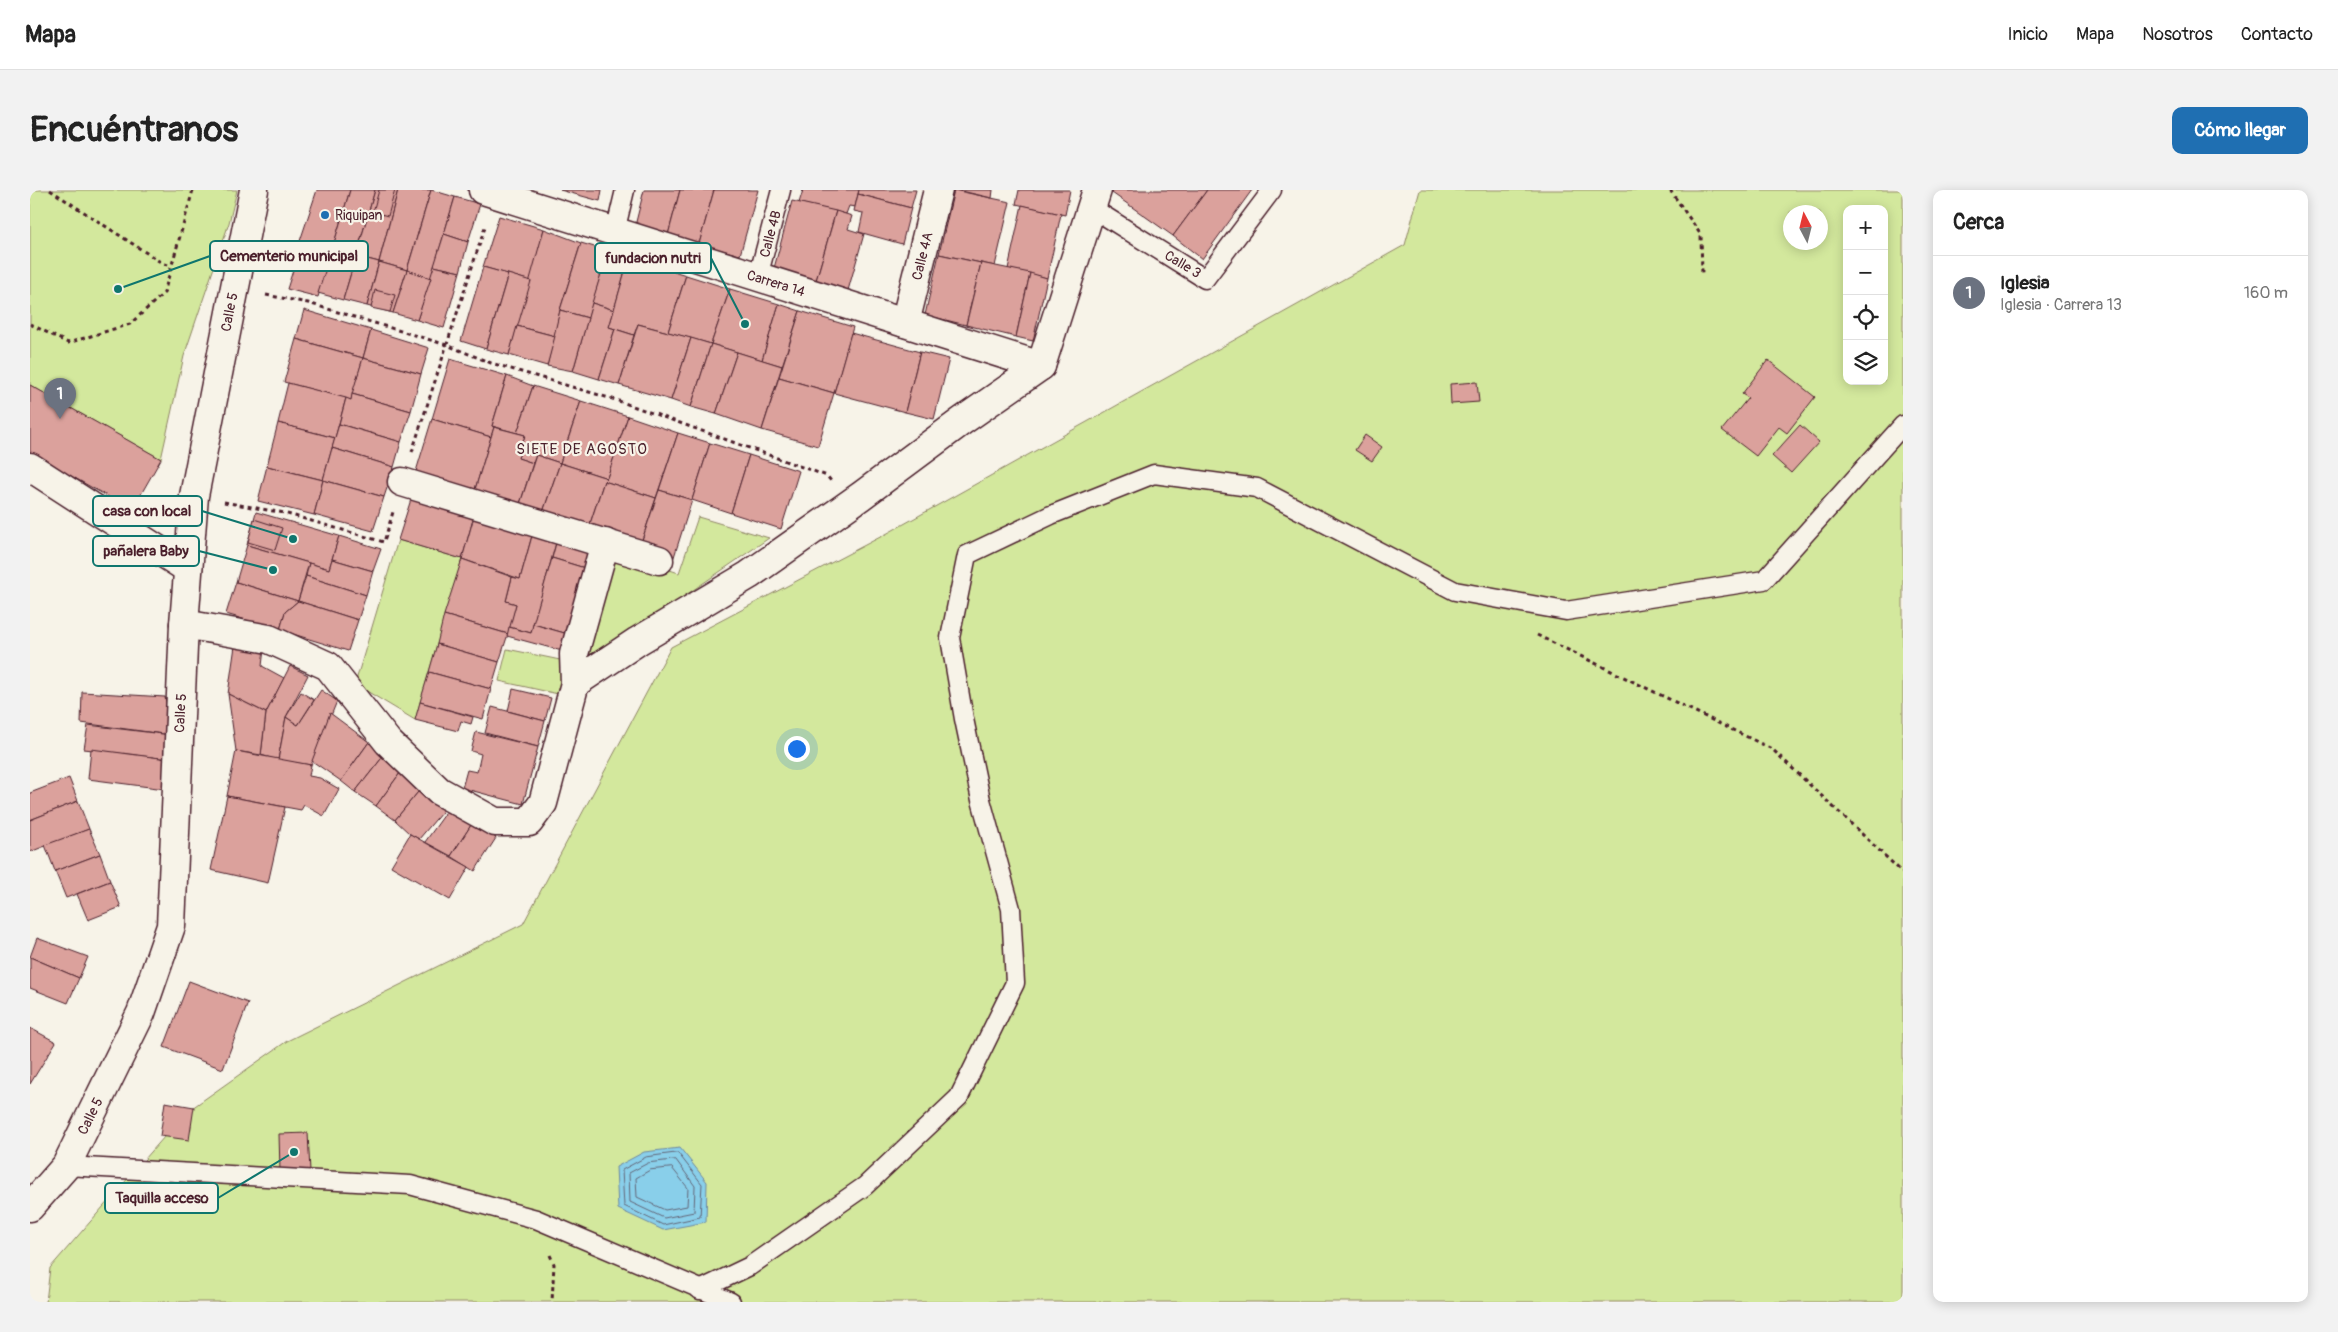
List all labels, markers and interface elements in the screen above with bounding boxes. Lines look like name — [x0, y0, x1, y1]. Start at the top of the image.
text: Mapa — [25, 20, 76, 49]
text: Inicio — [2007, 23, 2048, 46]
text: Mapa — [2076, 23, 2114, 46]
text: Nosotros — [2142, 23, 2213, 46]
text: Contacto — [2241, 23, 2313, 46]
button: Cómo llegar — [2172, 107, 2308, 154]
text: Encuéntranos — [30, 108, 238, 152]
north arrow — [1783, 205, 1828, 250]
map controls — [1843, 205, 1888, 385]
button: + — [1843, 205, 1888, 250]
place label: Riquipan — [335, 207, 382, 224]
marker: Riquipan — [319, 209, 331, 221]
street label: Calle 4B — [756, 209, 785, 259]
text: Cerca — [1953, 209, 2004, 236]
street label: Calle 4A — [908, 230, 937, 282]
callout: Cementerio municipal — [210, 241, 368, 271]
callout: fundacion nutri — [595, 243, 711, 273]
text: Cementerio municipal — [220, 247, 358, 266]
street label: Calle 3 — [1161, 247, 1204, 282]
text: fundacion nutri — [605, 249, 701, 268]
button: − — [1843, 250, 1888, 295]
street label: Carrera 14 — [745, 267, 807, 300]
text: Iglesia — [2000, 271, 2050, 295]
text: 1 — [1966, 283, 1972, 303]
text: 160 m — [2244, 283, 2288, 303]
street label: Calle 5 — [217, 291, 242, 333]
button: locate — [1843, 295, 1888, 340]
text: Iglesia · Carrera 13 — [2000, 295, 2122, 315]
button: layers — [1843, 340, 1888, 385]
pin: 1 — [44, 378, 76, 419]
district label: SIETE DE AGOSTO — [516, 440, 648, 459]
callout: casa con local — [93, 496, 202, 526]
text: casa con local — [102, 502, 191, 521]
callout: pañalera Baby — [93, 536, 199, 566]
text: pañalera Baby — [103, 542, 189, 561]
street label: Calle 5 — [171, 693, 190, 733]
your location — [784, 736, 810, 762]
street label: Calle 5 — [74, 1095, 107, 1138]
callout: Taquilla acceso — [105, 1183, 218, 1213]
text: Taquilla acceso — [114, 1189, 209, 1208]

